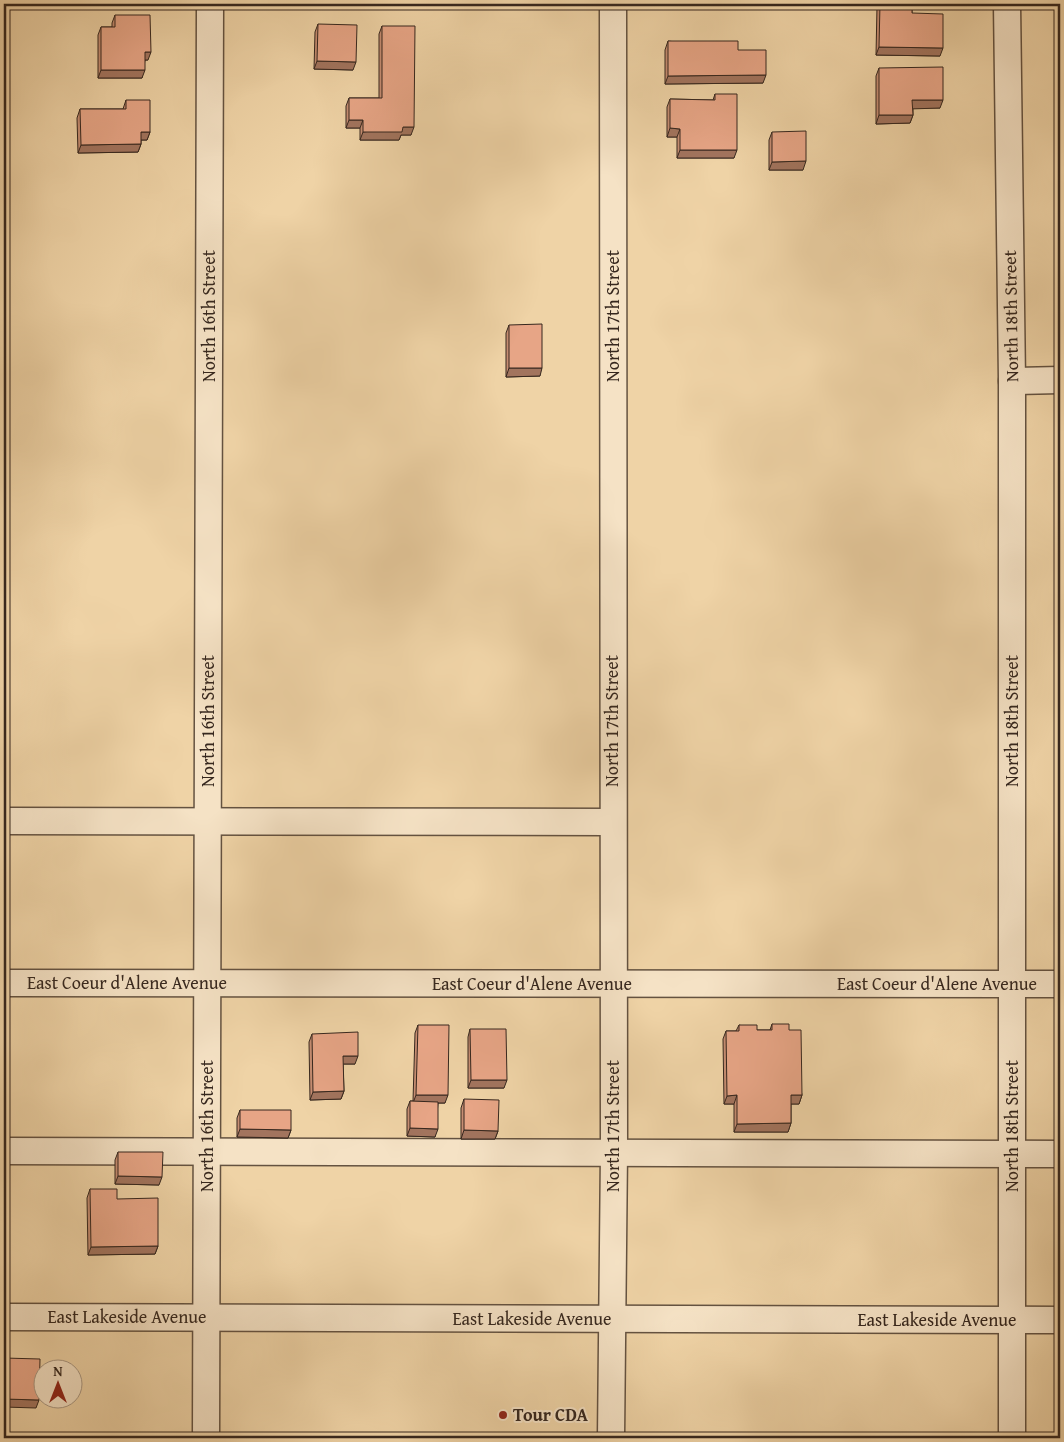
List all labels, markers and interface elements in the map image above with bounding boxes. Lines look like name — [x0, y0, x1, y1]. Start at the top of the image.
street label: North 16th Street — [195, 249, 222, 382]
street label: North 17th Street — [599, 249, 626, 382]
street label: North 18th Street — [996, 249, 1025, 382]
street label: North 16th Street — [194, 654, 221, 787]
street label: North 17th Street — [598, 654, 625, 787]
street label: North 18th Street — [998, 654, 1025, 787]
street label: East Coeur d'Alene Avenue — [27, 969, 227, 996]
street label: East Coeur d'Alene Avenue — [432, 970, 632, 997]
street label: East Coeur d'Alene Avenue — [837, 970, 1037, 997]
street label: North 16th Street — [193, 1059, 220, 1192]
street label: North 17th Street — [599, 1059, 626, 1192]
street label: North 18th Street — [998, 1059, 1025, 1192]
street label: East Lakeside Avenue — [47, 1303, 207, 1330]
street label: East Lakeside Avenue — [452, 1305, 612, 1332]
street label: East Lakeside Avenue — [857, 1306, 1017, 1333]
north arrow — [32, 1360, 82, 1410]
text: N — [53, 1361, 63, 1381]
place label: Tour CDA — [513, 1401, 588, 1428]
marker: Tour CDA — [497, 1409, 509, 1421]

